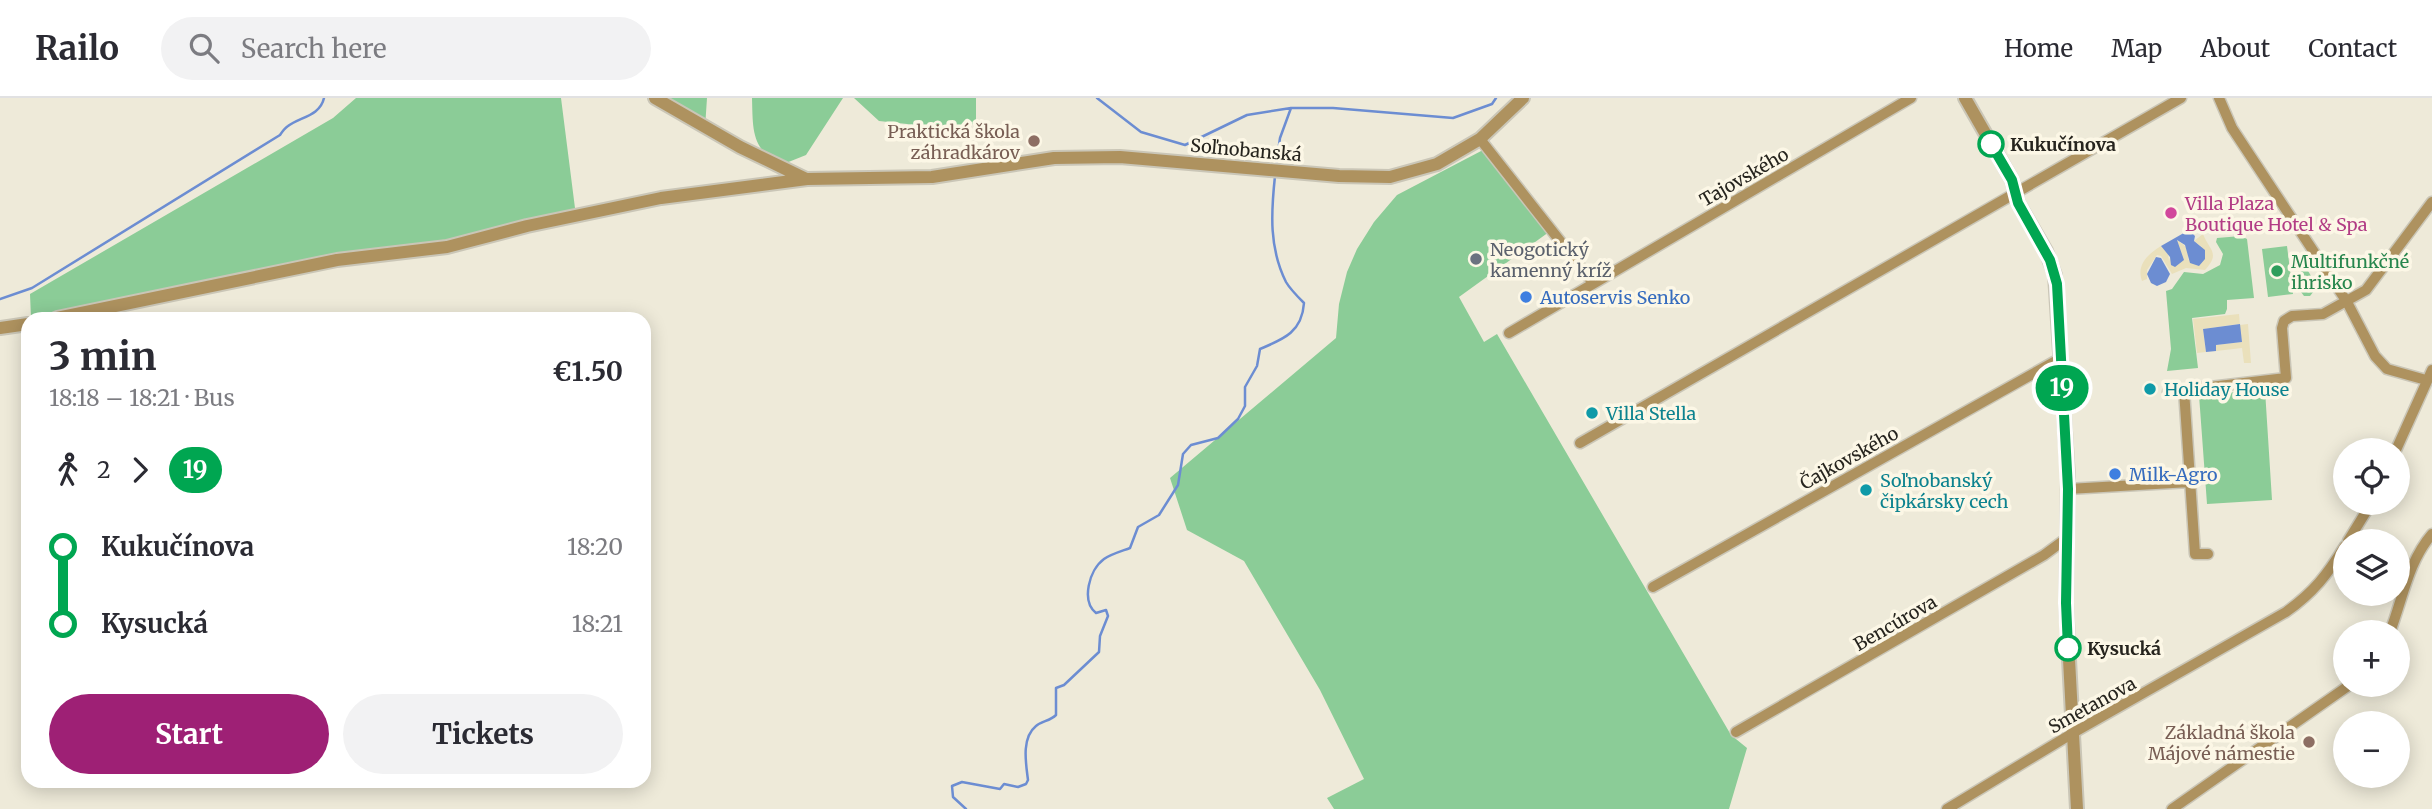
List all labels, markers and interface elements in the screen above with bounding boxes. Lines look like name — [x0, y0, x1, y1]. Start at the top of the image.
search box — [161, 17, 651, 80]
text: Railo — [35, 28, 119, 69]
icon: search — [185, 29, 223, 67]
text: Search here — [241, 32, 387, 65]
text: Home — [2004, 33, 2073, 64]
text: Map — [2111, 33, 2162, 64]
text: About — [2200, 33, 2270, 64]
text: Contact — [2308, 33, 2397, 64]
place label: Praktická škola záhradkárov — [887, 120, 1021, 164]
marker: Kukučínova — [1978, 131, 2004, 157]
marker: Praktická škola záhradkárov — [1026, 133, 1042, 149]
place label: Kukučínova — [2010, 133, 2116, 156]
street label: Soľnobanská — [1189, 134, 1303, 166]
street label: Tajovského — [1695, 142, 1793, 212]
place label: Villa Plaza Boutique Hotel & Spa — [2184, 192, 2368, 236]
marker: Villa Plaza Boutique Hotel & Spa — [2163, 205, 2179, 221]
place label: Neogotický kamenný kríž — [1490, 238, 1612, 282]
place label: Multifunkčné ihrisko — [2291, 250, 2409, 294]
marker: Neogotický kamenný kríž — [1468, 251, 1484, 267]
marker: Multifunkčné ihrisko — [2269, 263, 2285, 279]
place label: Autoservis Senko — [1539, 286, 1690, 309]
marker: Autoservis Senko — [1518, 289, 1534, 305]
text: 3 min — [49, 333, 157, 380]
text: €1.50 — [552, 355, 623, 388]
line badge: 19 — [2030, 365, 2094, 411]
text: 19 — [2050, 372, 2074, 403]
place label: Holiday House — [2164, 378, 2289, 401]
marker: Holiday House — [2142, 381, 2158, 397]
text: 18:18 – 18:21 · Bus — [49, 383, 235, 412]
place label: Villa Stella — [1605, 402, 1696, 425]
marker: Villa Stella — [1584, 405, 1600, 421]
street label: Čajkovského — [1796, 421, 1902, 495]
map controls — [2333, 438, 2410, 788]
button: locate — [2333, 438, 2410, 515]
icon: walk — [49, 451, 87, 489]
icon: forward — [121, 451, 159, 489]
text: 19 — [183, 454, 208, 485]
text: 2 — [97, 455, 111, 484]
place label: Milk-Agro — [2129, 463, 2217, 486]
marker: Milk-Agro — [2107, 466, 2123, 482]
place label: Soľnobanský čipkársky cech — [1880, 469, 2009, 513]
marker: Soľnobanský čipkársky cech — [1858, 482, 1874, 498]
button: layers — [2333, 529, 2410, 606]
text: Kukučínova — [101, 530, 254, 563]
text: 18:20 — [567, 532, 623, 561]
street label: Bencúrova — [1849, 590, 1941, 656]
text: Kysucká — [101, 607, 208, 640]
text: 18:21 — [572, 609, 623, 638]
button: + — [2333, 620, 2410, 697]
marker: Kysucká — [2055, 635, 2081, 661]
place label: Kysucká — [2087, 637, 2161, 660]
street label: Smetanova — [2044, 671, 2140, 738]
button: Start — [49, 694, 329, 774]
button: Tickets — [343, 694, 623, 774]
button: − — [2333, 711, 2410, 788]
place label: Základná škola Májové námestie — [2148, 721, 2295, 765]
marker: Základná škola Májové námestie — [2301, 734, 2317, 750]

